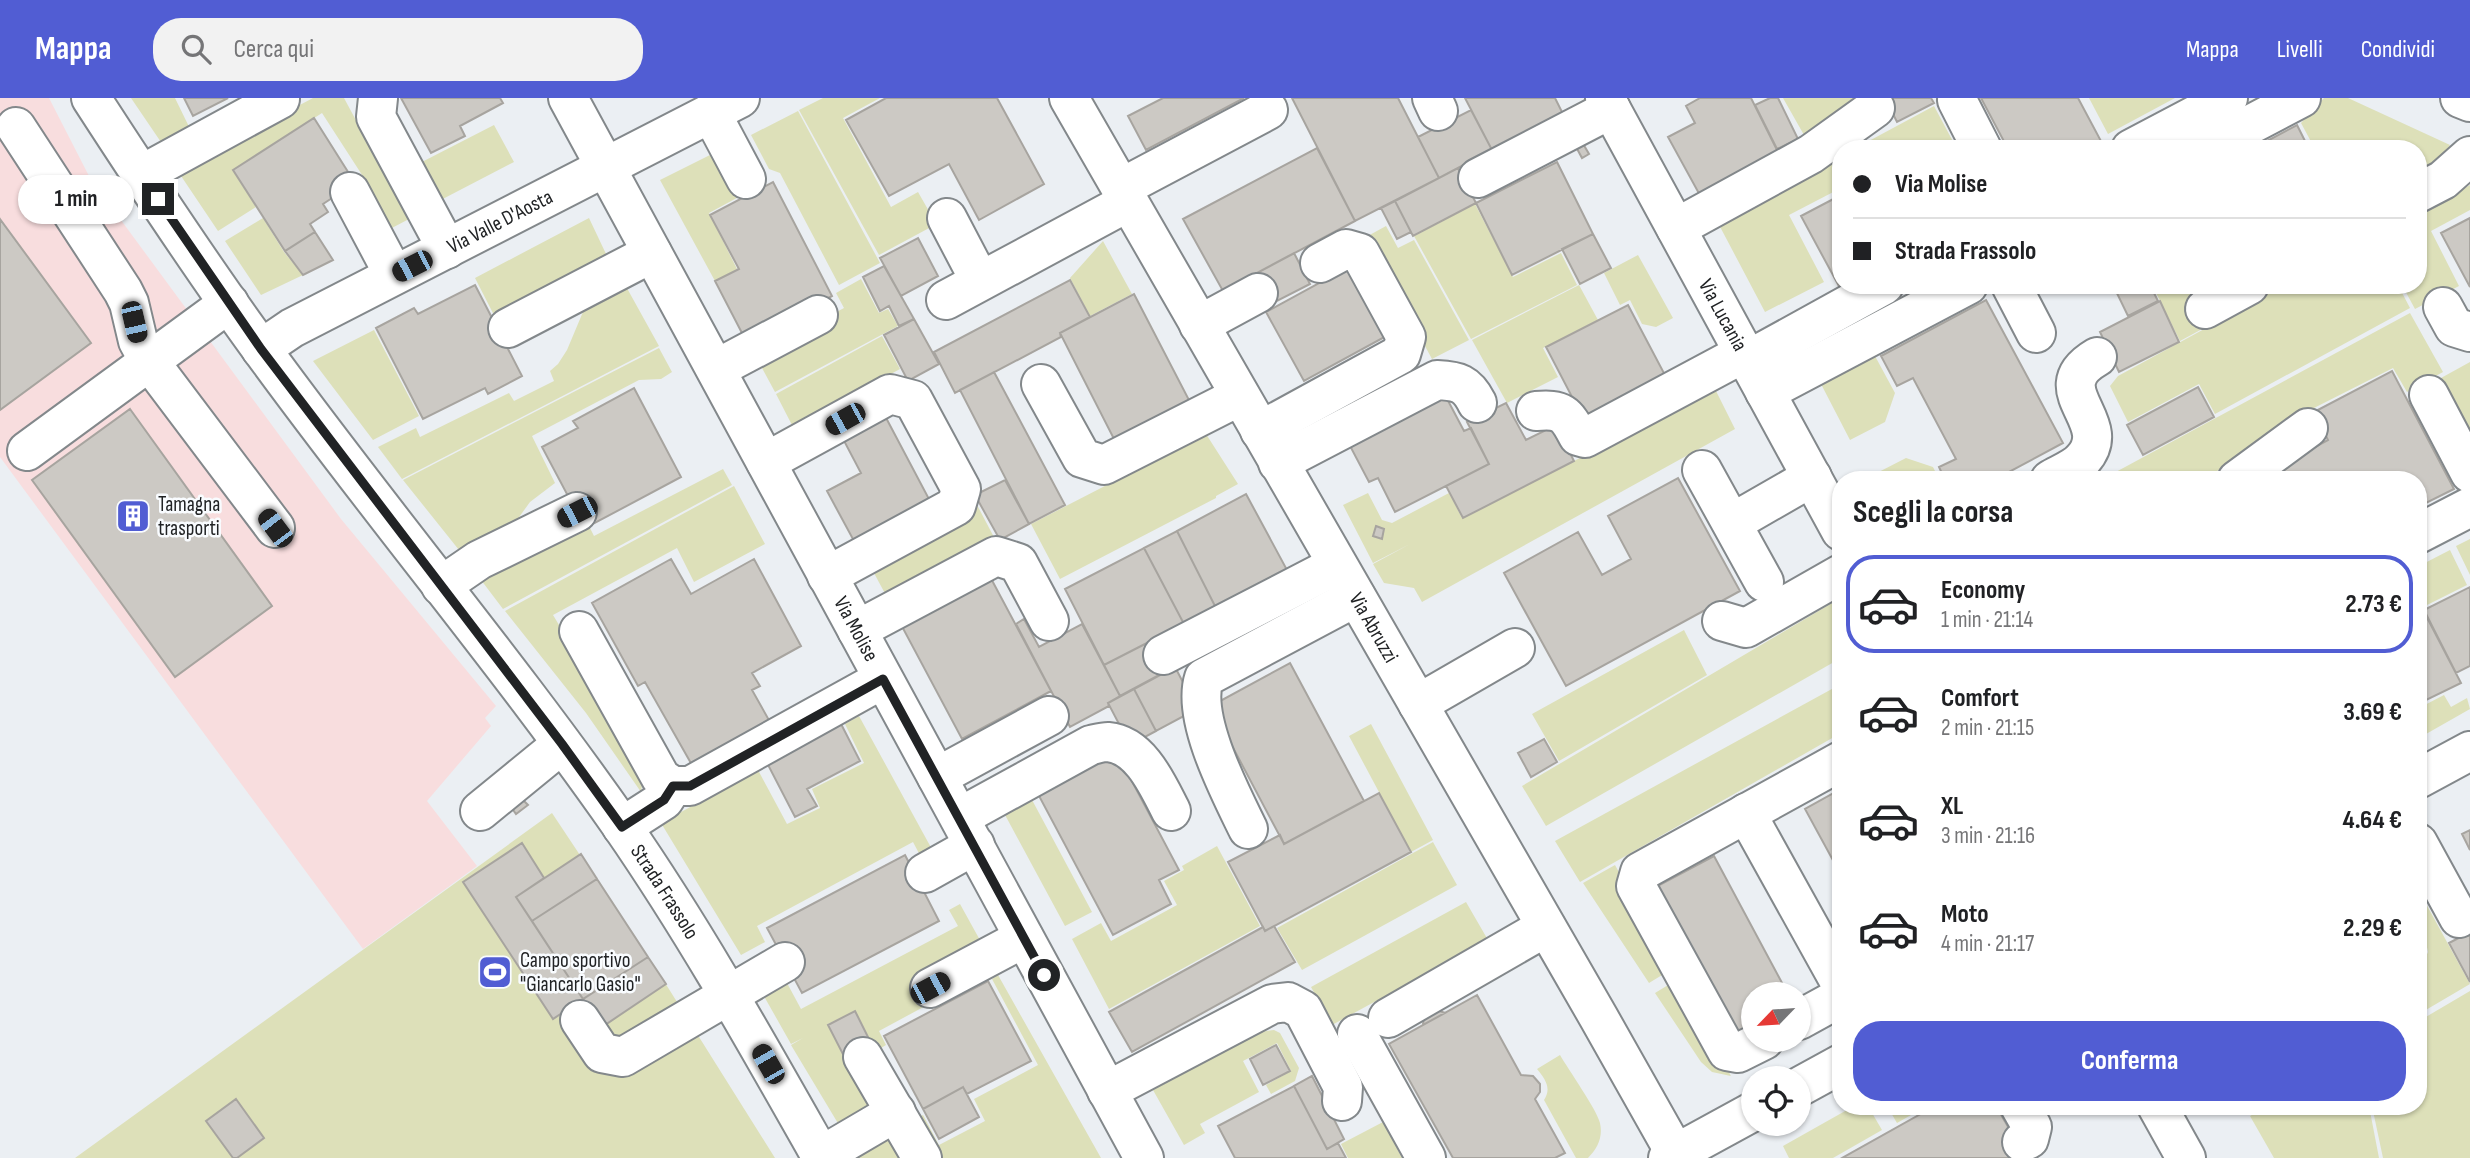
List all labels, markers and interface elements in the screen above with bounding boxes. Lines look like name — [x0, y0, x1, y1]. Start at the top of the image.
search box — [153, 18, 643, 81]
text: Mappa — [35, 29, 111, 69]
icon: search — [177, 30, 215, 68]
text: Cerca qui — [233, 34, 314, 65]
text: Mappa — [2186, 35, 2239, 64]
text: Livelli — [2277, 35, 2323, 64]
text: Condividi — [2361, 35, 2435, 64]
text: Via Molise — [1895, 169, 1987, 200]
callout: 1 min — [18, 174, 134, 224]
route end — [142, 183, 174, 215]
street label: Via Valle D'Aosta — [443, 184, 557, 259]
text: 1 min — [55, 185, 97, 213]
text: Strada Frassolo — [1895, 236, 2036, 267]
car — [389, 247, 436, 285]
street label: Via Lucania — [1693, 274, 1753, 355]
car — [120, 299, 149, 345]
car — [822, 400, 869, 438]
place label: Tamagna trasporti — [158, 492, 220, 541]
car — [554, 493, 601, 531]
text: Scegli la corsa — [1853, 493, 2013, 532]
building icon: Tamagna trasporti — [114, 497, 152, 535]
car — [254, 505, 297, 551]
icon: car — [1857, 573, 1920, 636]
text: Economy — [1941, 575, 2025, 606]
street label: Via Abruzzi — [1344, 588, 1404, 667]
text: 2.73 € — [2345, 589, 2402, 620]
street label: Via Molise — [829, 592, 884, 666]
text: 1 min · 21:14 — [1941, 606, 2033, 634]
icon: car — [1857, 681, 1920, 744]
text: Comfort — [1941, 683, 2019, 714]
text: 3.69 € — [2343, 697, 2402, 728]
text: 2 min · 21:15 — [1941, 714, 2034, 742]
icon: car — [1857, 789, 1920, 852]
text: XL — [1941, 791, 1963, 822]
text: 4.64 € — [2343, 805, 2402, 836]
text: 3 min · 21:16 — [1941, 822, 2035, 850]
street label: Strada Frassolo — [625, 840, 704, 944]
icon: car — [1857, 897, 1920, 960]
text: Moto — [1941, 899, 1989, 930]
text: 2.29 € — [2343, 913, 2402, 944]
text: 4 min · 21:17 — [1941, 930, 2034, 958]
place label: Campo sportivo "Giancarlo Gasio" — [520, 948, 641, 997]
sports icon: Campo sportivo "Giancarlo Gasio" — [476, 953, 514, 991]
route start — [1028, 959, 1060, 991]
car — [907, 969, 954, 1007]
north arrow — [1741, 982, 1811, 1052]
map controls — [1741, 982, 1811, 1136]
button: Conferma — [1853, 1021, 2406, 1101]
car — [749, 1041, 788, 1087]
button: locate — [1741, 1066, 1811, 1136]

